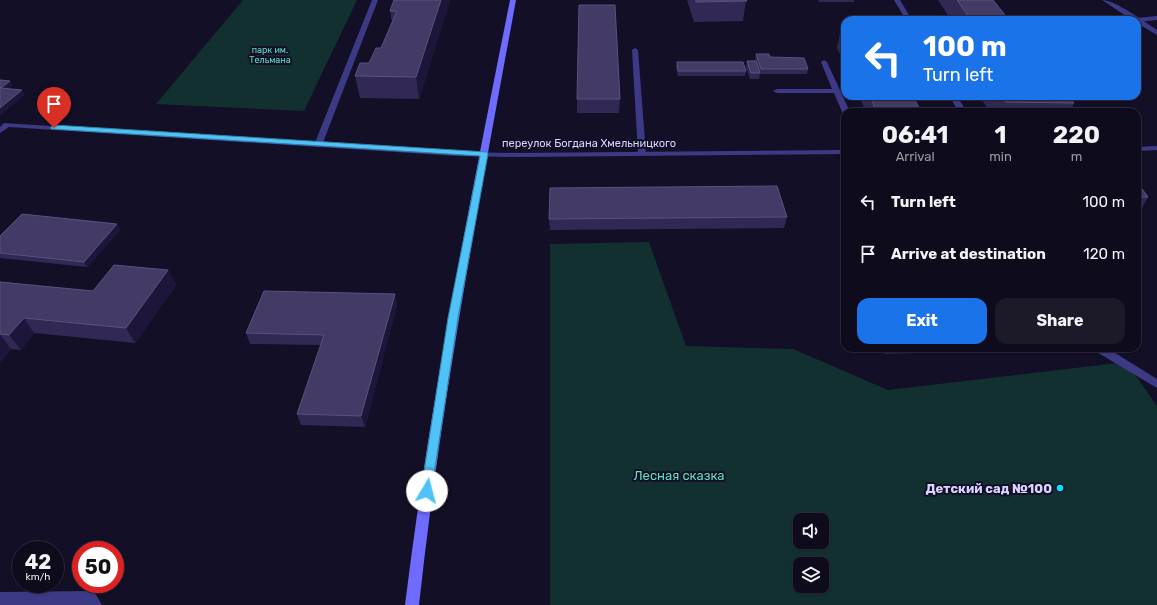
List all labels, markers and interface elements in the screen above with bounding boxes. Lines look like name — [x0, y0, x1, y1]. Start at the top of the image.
text: 100 m — [923, 30, 1007, 63]
icon: left — [857, 32, 909, 84]
park label: парк им. Тельмана — [249, 45, 291, 65]
text: Turn left — [923, 64, 993, 86]
pin — [37, 87, 71, 128]
icon: arrive — [43, 93, 65, 115]
text: 06:41 — [882, 121, 948, 149]
text: 1 — [995, 121, 1007, 149]
text: 220 — [1053, 121, 1100, 149]
street label: переулок Богдана Хмельницкого — [502, 137, 676, 150]
text: Arrival — [896, 149, 935, 164]
text: min — [989, 149, 1012, 164]
text: m — [1071, 149, 1082, 164]
icon: left — [857, 191, 879, 213]
text: Turn left — [891, 193, 956, 211]
text: 100 m — [1083, 193, 1125, 211]
icon: arrive — [857, 243, 879, 265]
text: Arrive at destination — [891, 245, 1046, 263]
text: 120 m — [1083, 245, 1125, 263]
button: Exit — [857, 298, 987, 344]
button: Share — [995, 298, 1125, 344]
park label: Лесная сказка — [633, 468, 725, 483]
position arrow — [406, 470, 448, 512]
place label: Детский сад №100 — [925, 481, 1052, 496]
marker: Детский сад №100 — [1055, 483, 1065, 493]
map controls — [793, 513, 829, 593]
button: sound — [793, 513, 829, 549]
speed limit sign: 50 — [72, 541, 124, 593]
text: 42 — [25, 550, 51, 574]
button: layers — [793, 557, 829, 593]
text: km/h — [26, 571, 50, 583]

